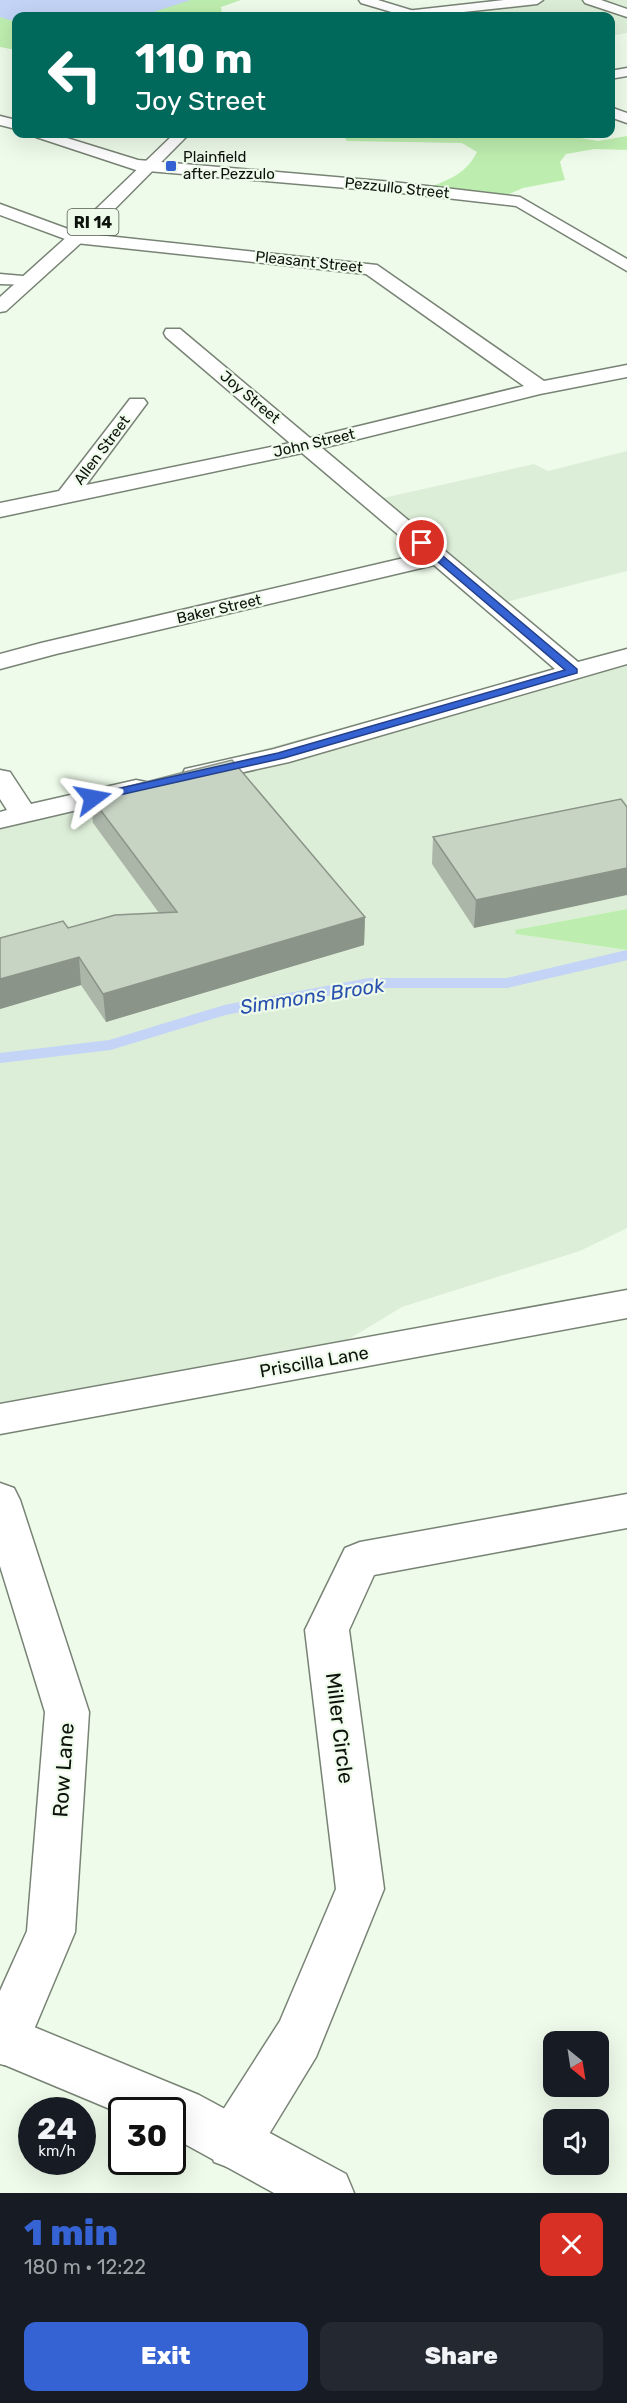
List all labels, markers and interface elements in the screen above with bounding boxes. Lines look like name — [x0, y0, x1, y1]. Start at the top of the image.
text: 110 m — [135, 34, 253, 84]
icon: left — [36, 36, 114, 114]
text: Joy Street — [135, 85, 266, 117]
place label: Plainfield after Pezzulo — [183, 148, 275, 183]
marker: Plainfield after Pezzulo — [164, 159, 178, 173]
street label: Pezzullo Street — [344, 174, 450, 202]
road number: RI 14 — [68, 209, 118, 235]
street label: Pleasant Street — [254, 247, 364, 277]
street label: Joy Street — [216, 367, 284, 427]
street label: Allen Street — [70, 412, 134, 488]
street label: John Street — [271, 425, 357, 461]
pin — [396, 517, 447, 568]
icon: arrive — [405, 526, 438, 559]
street label: Baker Street — [175, 590, 263, 627]
position arrow — [61, 766, 125, 830]
water label: Simmons Brook — [238, 973, 387, 1019]
street label: Priscilla Lane — [258, 1342, 370, 1382]
street label: Miller Circle — [321, 1671, 359, 1785]
street label: Row Lane — [47, 1722, 79, 1818]
north arrow — [543, 2031, 609, 2097]
map controls — [543, 2031, 609, 2175]
speed limit sign: 30 — [108, 2097, 186, 2175]
button: sound — [543, 2109, 609, 2175]
text: 24 — [37, 2111, 77, 2147]
text: km/h — [38, 2142, 76, 2160]
text: 1 min — [24, 2211, 118, 2254]
button: close — [540, 2213, 603, 2276]
text: 180 m · 12:22 — [24, 2255, 146, 2279]
button: Exit — [24, 2322, 308, 2391]
button: Share — [320, 2322, 603, 2391]

